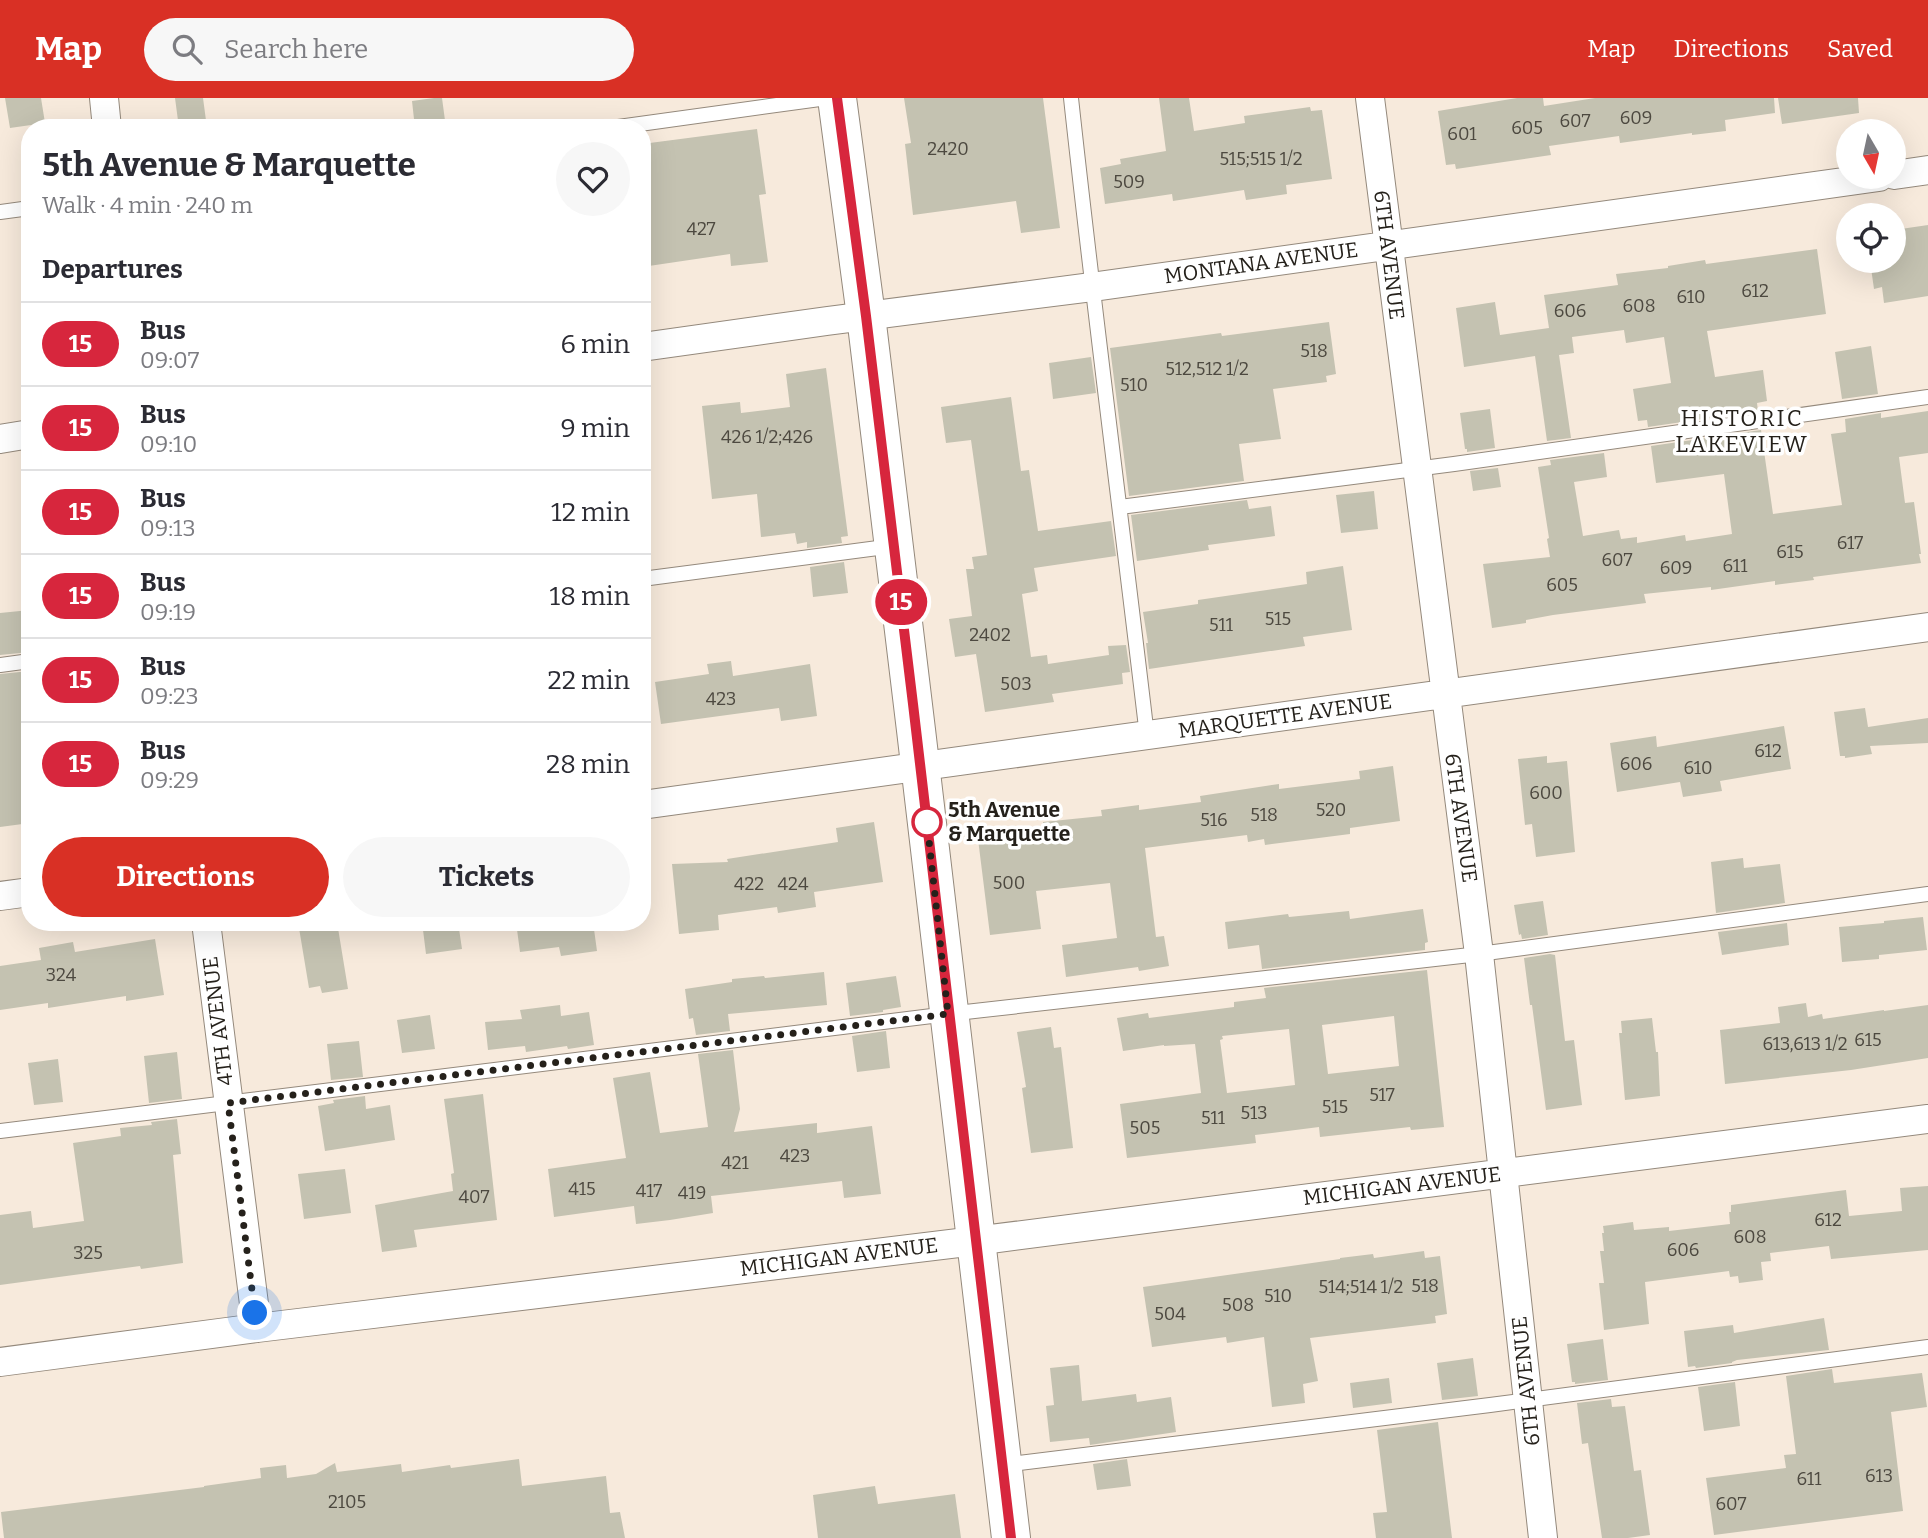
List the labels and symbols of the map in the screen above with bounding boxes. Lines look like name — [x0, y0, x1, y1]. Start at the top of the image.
house number: 609 — [1620, 107, 1652, 129]
house number: 607 — [1559, 110, 1591, 132]
house number: 605 — [1511, 117, 1543, 139]
north arrow — [1836, 119, 1906, 189]
house number: 601 — [1447, 123, 1477, 145]
house number: 2420 — [927, 138, 969, 160]
house number: 515;515 1/2 — [1219, 148, 1303, 170]
house number: 509 — [1113, 171, 1145, 193]
street label: 6TH AVENUE — [1368, 189, 1410, 321]
house number: 427 — [686, 218, 716, 240]
street label: MONTANA AVENUE — [1162, 237, 1360, 289]
house number: 612 — [1741, 280, 1769, 302]
house number: 610 — [1676, 286, 1706, 308]
house number: 608 — [1623, 295, 1655, 317]
house number: 606 — [1554, 300, 1586, 322]
house number: 518 — [1300, 340, 1328, 362]
house number: 512,512 1/2 — [1165, 358, 1249, 380]
house number: 510 — [1120, 374, 1148, 396]
district label: HISTORIC LAKEVIEW — [1675, 404, 1809, 458]
house number: 426 1/2;426 — [721, 426, 813, 448]
house number: 617 — [1837, 532, 1863, 554]
house number: 615 — [1776, 541, 1804, 563]
house number: 607 — [1601, 549, 1633, 571]
house number: 611 — [1723, 555, 1748, 577]
house number: 609 — [1660, 557, 1692, 579]
house number: 605 — [1546, 574, 1578, 596]
line badge: 15 — [870, 579, 932, 625]
house number: 515 — [1265, 608, 1291, 630]
house number: 511 — [1209, 614, 1234, 636]
house number: 2402 — [969, 624, 1011, 646]
house number: 503 — [1000, 673, 1032, 695]
house number: 423 — [706, 688, 736, 710]
street label: MARQUETTE AVENUE — [1177, 688, 1393, 744]
house number: 612 — [1754, 740, 1782, 762]
street label: 6TH AVENUE — [1439, 752, 1483, 884]
house number: 606 — [1620, 753, 1652, 775]
house number: 610 — [1683, 757, 1713, 779]
house number: 600 — [1529, 782, 1563, 804]
place label: 5th Avenue & Marquette — [948, 797, 1070, 847]
house number: 520 — [1316, 799, 1346, 821]
house number: 518 — [1250, 804, 1278, 826]
marker: 5th Avenue & Marquette — [912, 807, 942, 837]
house number: 516 — [1200, 809, 1228, 831]
house number: 500 — [993, 872, 1025, 894]
house number: 422 — [734, 873, 764, 895]
house number: 424 — [778, 873, 809, 895]
street label: 4TH AVENUE — [197, 955, 239, 1087]
house number: 324 — [46, 964, 77, 986]
house number: 615 — [1854, 1029, 1882, 1051]
house number: 613,613 1/2 — [1762, 1033, 1848, 1055]
house number: 517 — [1369, 1084, 1395, 1106]
house number: 515 — [1322, 1096, 1348, 1118]
house number: 513 — [1241, 1102, 1267, 1124]
house number: 511 — [1201, 1107, 1226, 1129]
house number: 505 — [1130, 1117, 1160, 1139]
house number: 423 — [780, 1145, 810, 1167]
house number: 421 — [721, 1152, 749, 1174]
street label: MICHIGAN AVENUE — [1302, 1161, 1502, 1211]
house number: 415 — [568, 1178, 596, 1200]
house number: 417 — [636, 1180, 662, 1202]
house number: 419 — [678, 1182, 706, 1204]
house number: 407 — [458, 1186, 490, 1208]
house number: 612 — [1814, 1209, 1842, 1231]
house number: 608 — [1734, 1226, 1766, 1248]
street label: MICHIGAN AVENUE — [739, 1232, 939, 1282]
house number: 606 — [1667, 1239, 1699, 1261]
house number: 325 — [73, 1242, 103, 1264]
house number: 518 — [1411, 1275, 1439, 1297]
house number: 514;514 1/2 — [1319, 1276, 1403, 1298]
house number: 510 — [1264, 1285, 1292, 1307]
house number: 508 — [1222, 1294, 1254, 1316]
your location — [237, 1295, 272, 1330]
house number: 504 — [1154, 1303, 1186, 1325]
street label: 6TH AVENUE — [1506, 1315, 1546, 1447]
house number: 613 — [1865, 1465, 1893, 1487]
house number: 611 — [1797, 1468, 1822, 1490]
house number: 2105 — [328, 1491, 366, 1513]
house number: 607 — [1715, 1493, 1747, 1515]

